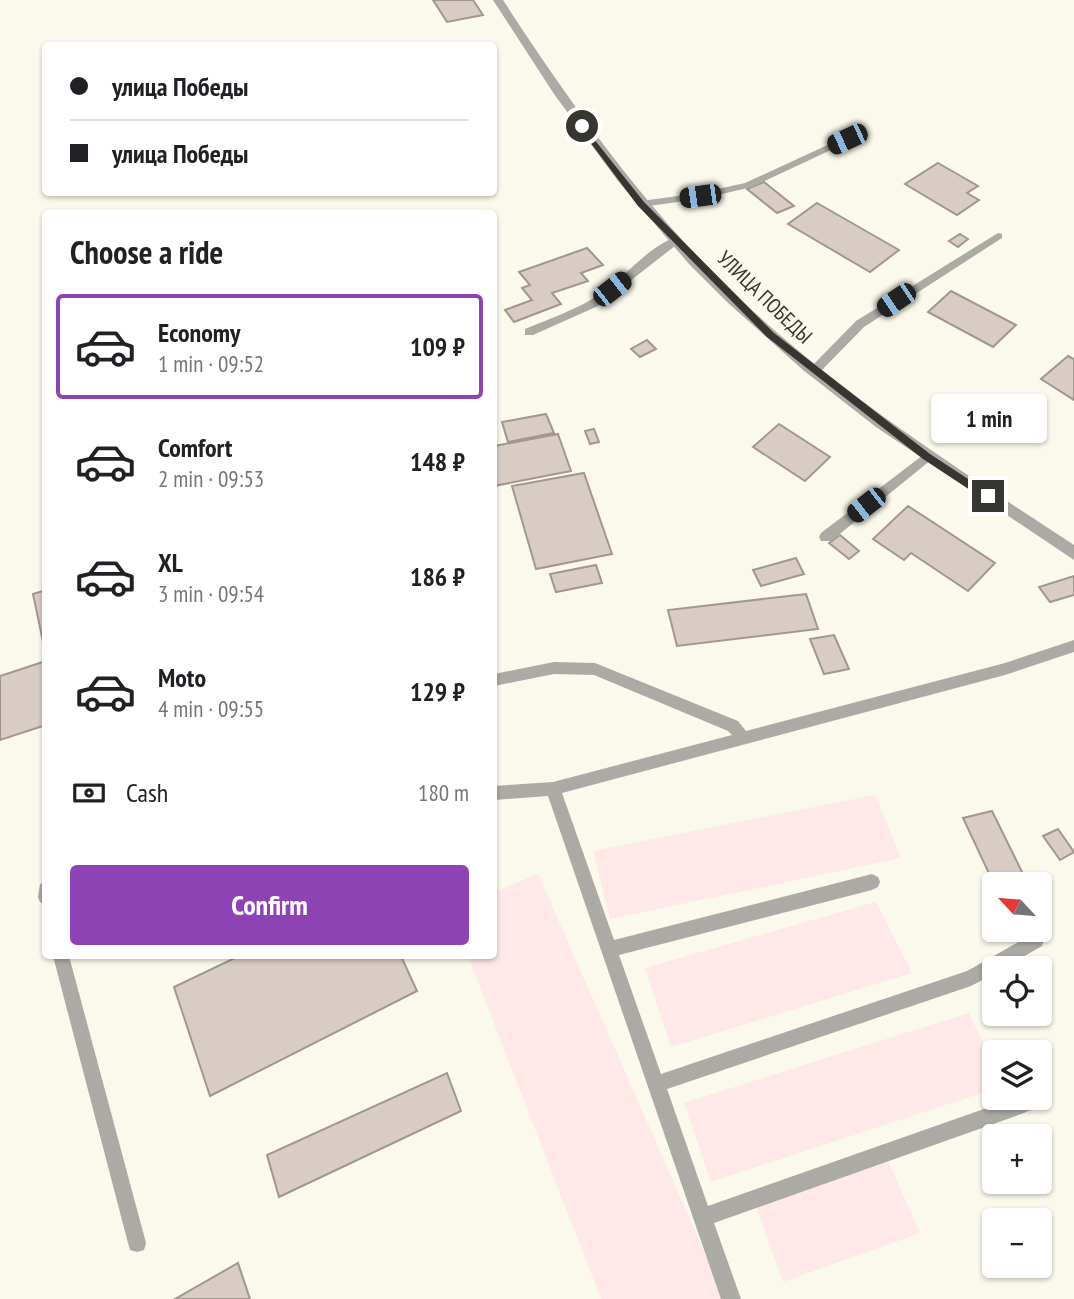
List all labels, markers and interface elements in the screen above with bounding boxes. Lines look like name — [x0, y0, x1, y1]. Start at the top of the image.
text: улица Победы — [112, 70, 248, 103]
route start — [566, 110, 598, 142]
car — [824, 121, 871, 157]
text: улица Победы — [112, 137, 248, 170]
car — [678, 183, 723, 209]
text: Choose a ride — [70, 231, 223, 273]
street label: УЛИЦА ПОБЕДЫ — [712, 245, 818, 349]
car — [589, 268, 636, 310]
car — [873, 280, 920, 320]
icon: car — [74, 315, 137, 378]
text: Economy — [158, 316, 240, 349]
text: 109 ₽ — [410, 330, 465, 363]
text: 1 min · 09:52 — [158, 349, 264, 378]
callout: 1 min — [930, 394, 1046, 444]
text: 1 min — [966, 404, 1012, 433]
icon: car — [74, 430, 137, 493]
text: Comfort — [158, 431, 232, 464]
text: 148 ₽ — [410, 445, 465, 478]
text: 2 min · 09:53 — [158, 464, 264, 493]
route end — [972, 480, 1004, 512]
car — [843, 484, 890, 526]
icon: car — [74, 545, 137, 608]
text: XL — [158, 546, 183, 579]
text: 186 ₽ — [410, 560, 465, 593]
text: 3 min · 09:54 — [158, 579, 264, 608]
icon: car — [74, 660, 137, 723]
text: Moto — [158, 661, 206, 694]
text: 129 ₽ — [410, 675, 465, 708]
text: 4 min · 09:55 — [158, 694, 264, 723]
icon: cash — [70, 774, 108, 812]
text: Cash — [126, 776, 168, 809]
text: 180 m — [418, 778, 469, 807]
button: Confirm — [70, 865, 469, 945]
north arrow — [982, 872, 1052, 942]
map controls — [982, 872, 1052, 1278]
button: locate — [982, 956, 1052, 1026]
button: layers — [982, 1040, 1052, 1110]
button: + — [982, 1124, 1052, 1194]
button: − — [982, 1208, 1052, 1278]

